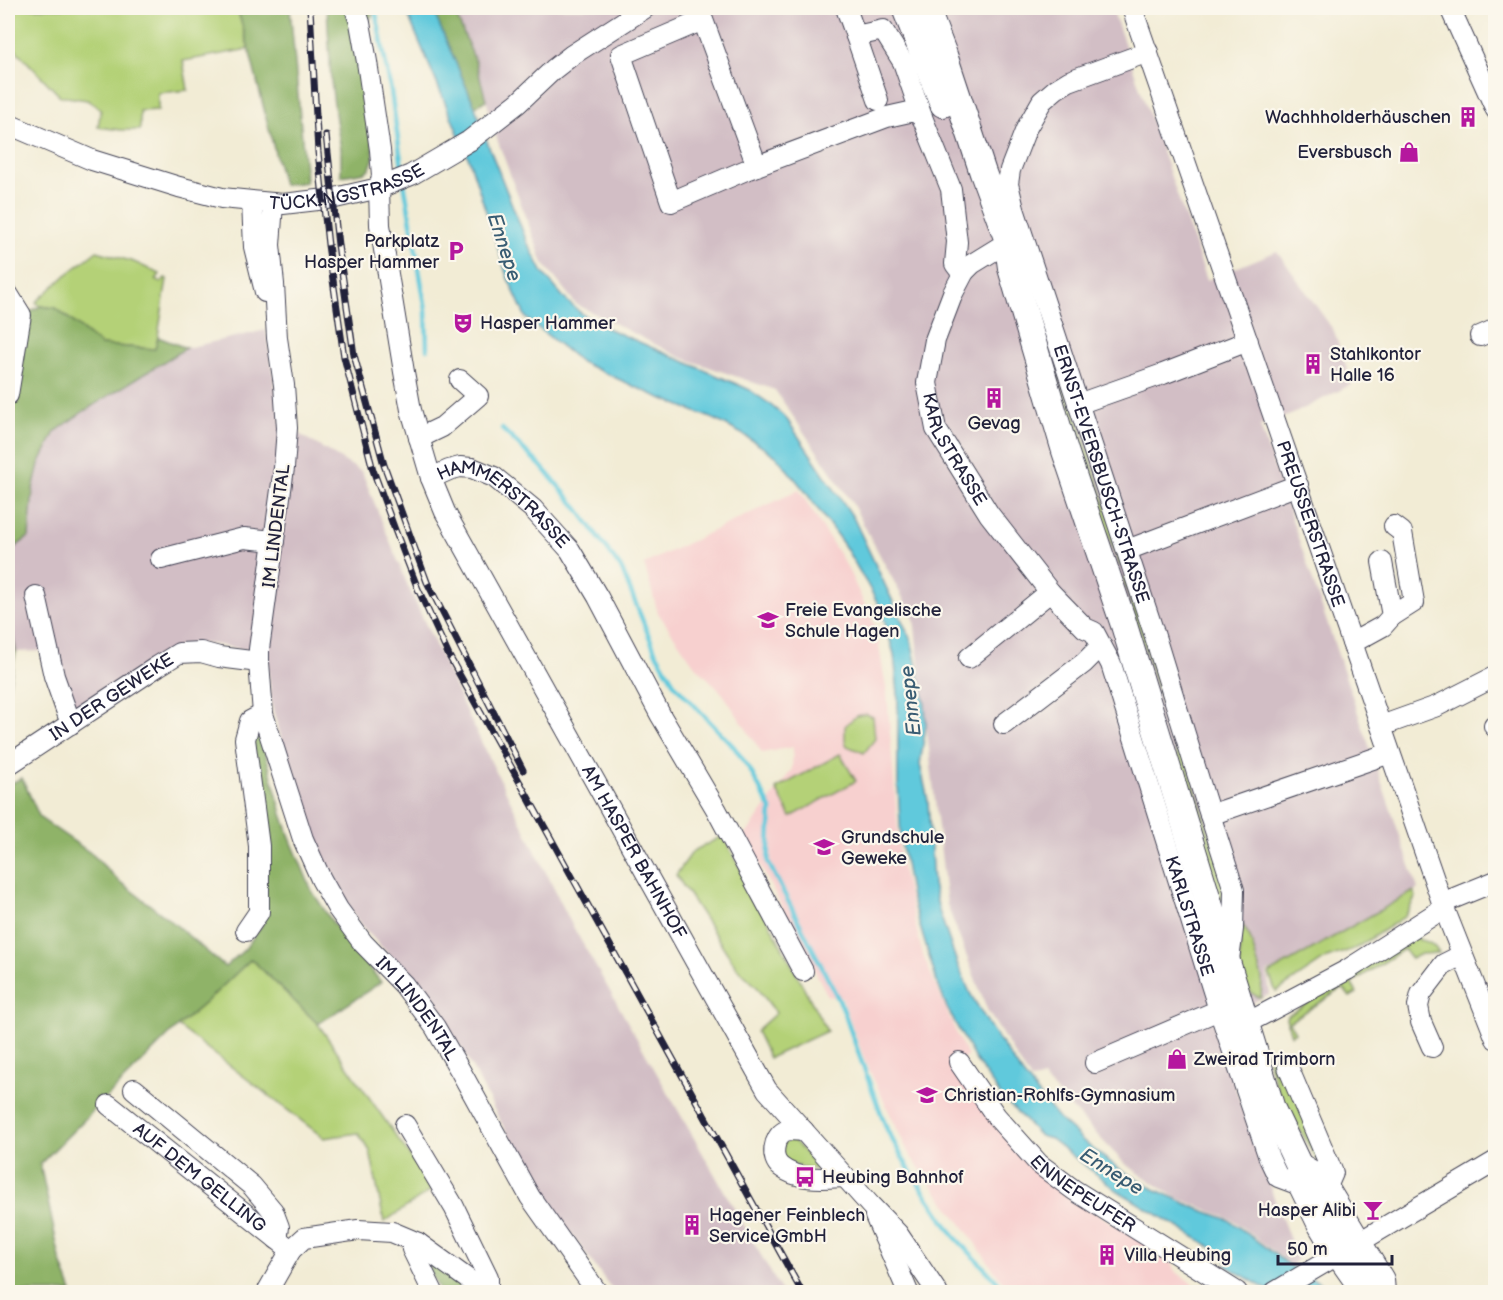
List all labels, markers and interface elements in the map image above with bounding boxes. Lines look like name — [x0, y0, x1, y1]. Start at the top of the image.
building icon: Wachhholderhäuschen — [1456, 105, 1480, 129]
place label: Wachhholderhäuschen — [1265, 107, 1451, 128]
shop icon: Eversbusch — [1397, 140, 1421, 164]
place label: Eversbusch — [1297, 142, 1392, 163]
street label: TÜCKINGSTRASSE — [268, 159, 428, 215]
water label: Ennepe — [482, 210, 526, 285]
place label: Parkplatz Hasper Hammer — [304, 231, 439, 273]
parking icon: Parkplatz Hasper Hammer — [444, 239, 468, 263]
theatre icon: Hasper Hammer — [451, 311, 475, 335]
place label: Hasper Hammer — [480, 313, 616, 334]
street label: ERNST-EVERSBUSCH-STRASSE — [1049, 342, 1154, 606]
place label: Stahlkontor Halle 16 — [1330, 344, 1421, 386]
building icon: Stahlkontor Halle 16 — [1301, 352, 1325, 376]
building icon: Gevag — [982, 386, 1006, 410]
street label: KARLSTRASSE — [918, 391, 991, 509]
place label: Gevag — [967, 413, 1021, 434]
street label: PREUSSERSTRASSE — [1272, 438, 1349, 610]
street label: HAMMERSTRASSE — [434, 457, 573, 553]
street label: IM LINDENTAL — [259, 462, 295, 589]
place label: Freie Evangelische Schule Hagen — [785, 600, 942, 642]
school or university icon: Freie Evangelische Schule Hagen — [756, 608, 780, 632]
street label: IN DER GEWEKE — [46, 649, 178, 745]
water label: Ennepe — [895, 664, 927, 737]
street label: AM HASPER BAHNHOF — [577, 762, 691, 943]
place label: Grundschule Geweke — [841, 827, 945, 869]
school or university icon: Grundschule Geweke — [812, 835, 836, 859]
street label: KARLSTRASSE — [1161, 854, 1218, 979]
street label: IM LINDENTAL — [371, 952, 462, 1065]
shop icon: Zweirad Trimborn — [1165, 1047, 1189, 1071]
place label: Zweirad Trimborn — [1193, 1049, 1336, 1070]
school or university icon: Christian-Rohlfs-Gymnasium — [915, 1083, 939, 1107]
place label: Christian-Rohlfs-Gymnasium — [944, 1085, 1176, 1106]
street label: AUF DEM GELLING — [129, 1119, 270, 1237]
water label: Ennepe — [1075, 1143, 1148, 1201]
street label: ENNEPEUFER — [1025, 1151, 1140, 1237]
bus stop icon: Heubing Bahnhof — [793, 1165, 817, 1189]
place label: Heubing Bahnhof — [822, 1167, 964, 1188]
bar icon: Hasper Alibi — [1361, 1198, 1385, 1222]
place label: Hasper Alibi — [1258, 1200, 1356, 1221]
place label: Hagener Feinblech Service GmbH — [709, 1205, 865, 1247]
building icon: Hagener Feinblech Service GmbH — [680, 1213, 704, 1237]
scale bar — [1278, 1228, 1392, 1266]
text: 50 m — [1287, 1239, 1328, 1260]
building icon: Villa Heubing — [1095, 1243, 1119, 1267]
place label: Villa Heubing — [1124, 1245, 1231, 1266]

